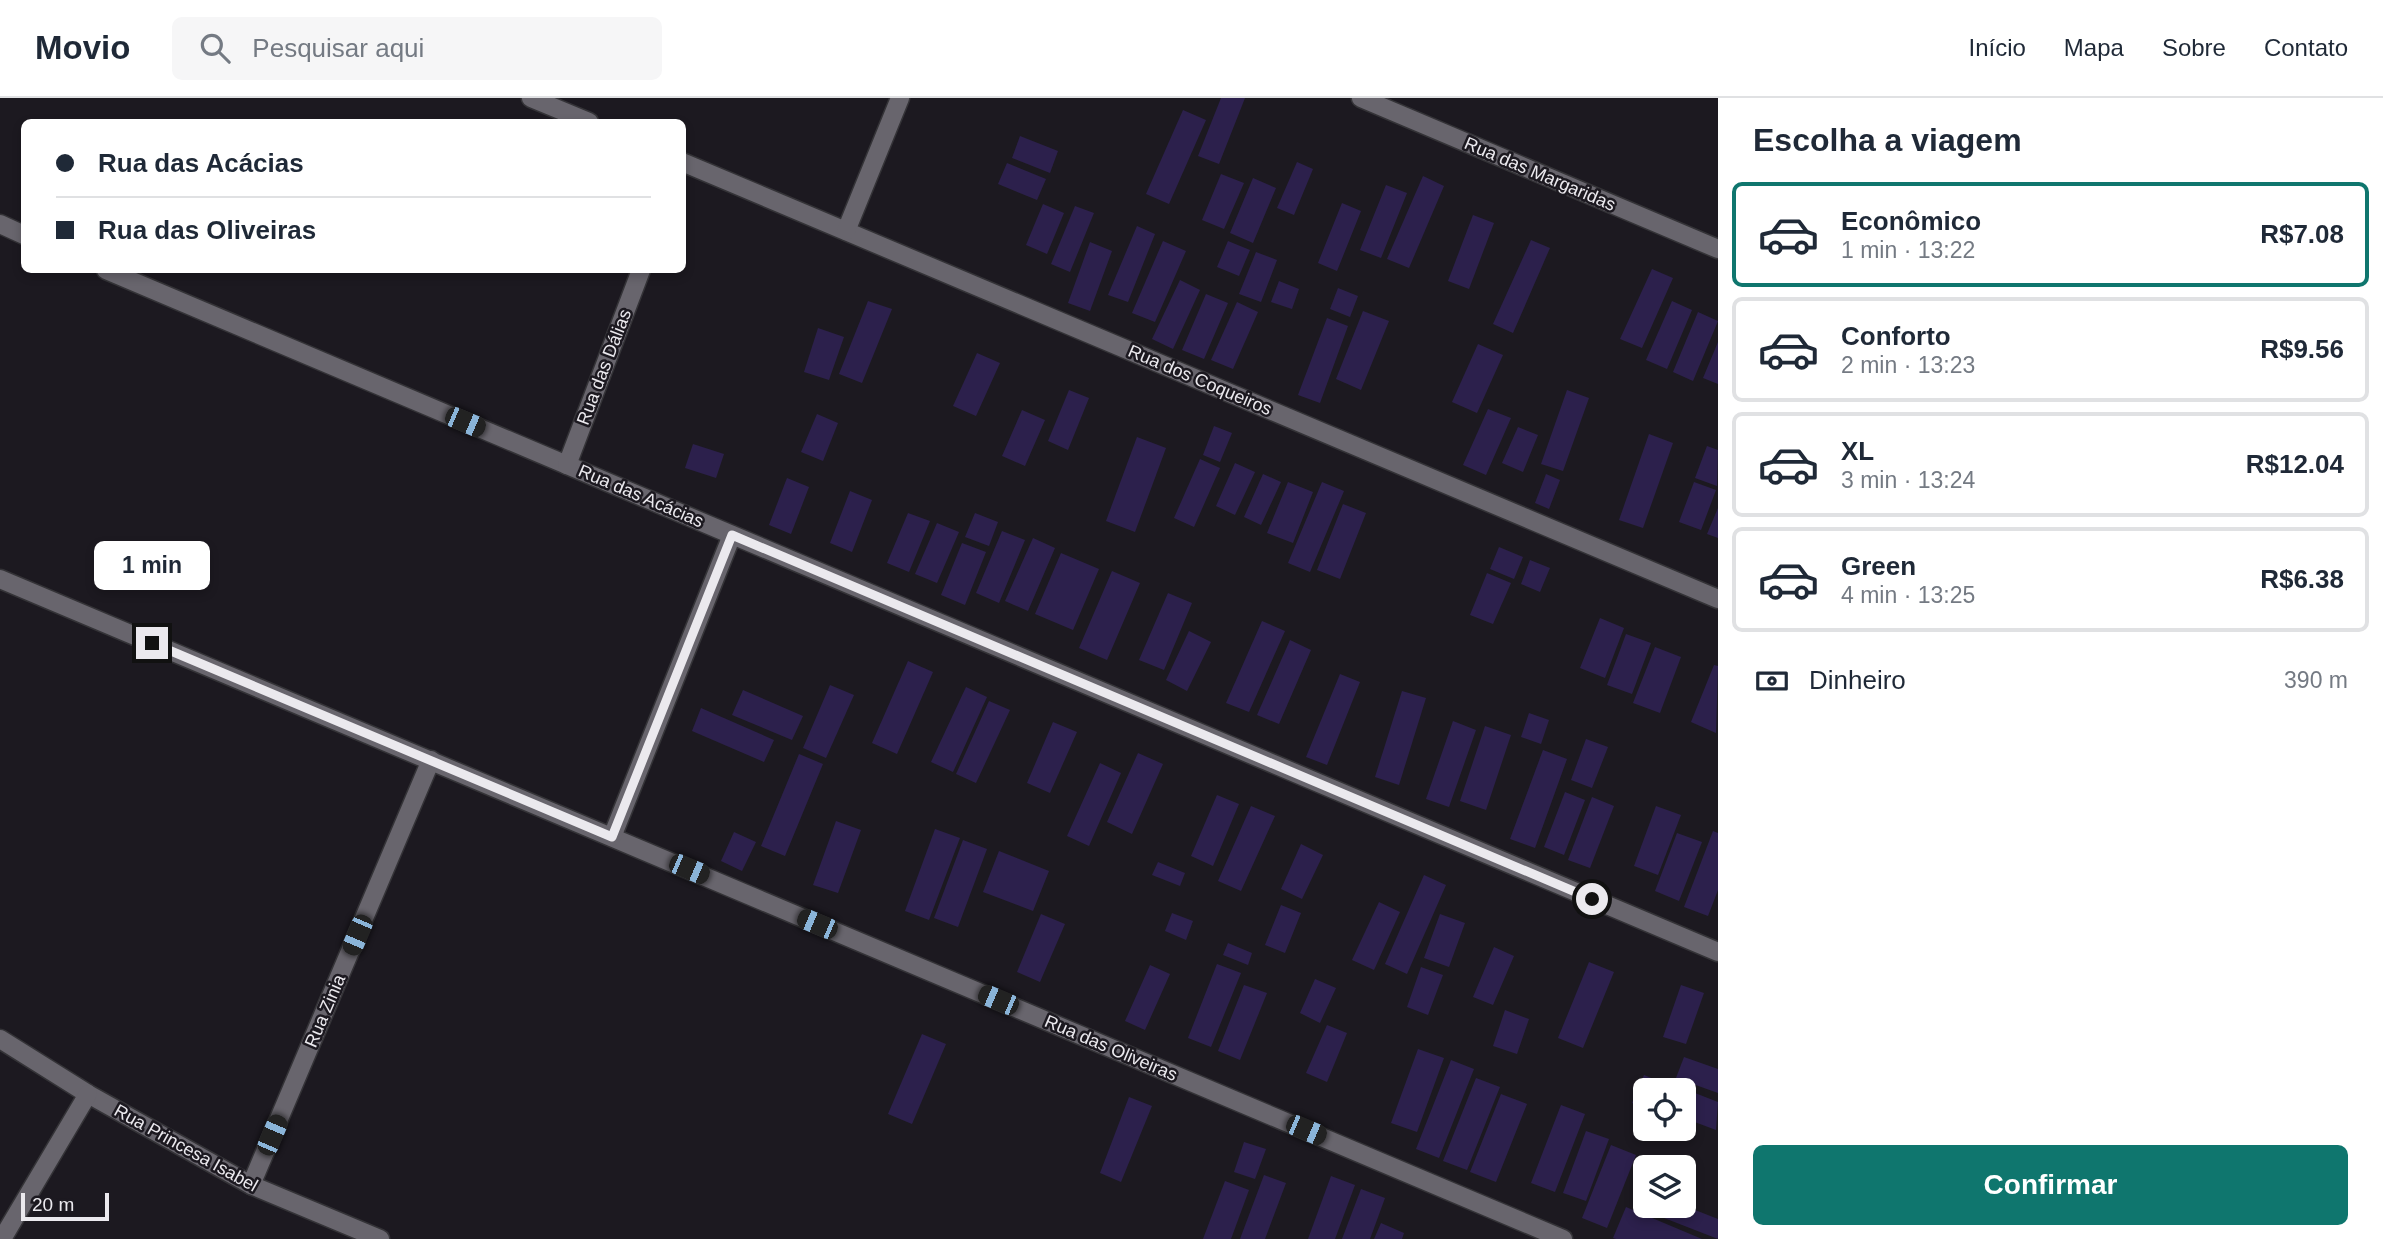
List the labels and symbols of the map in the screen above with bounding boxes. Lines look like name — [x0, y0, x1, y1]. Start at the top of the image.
street label: Rua das Margaridas — [1461, 133, 1619, 215]
street label: Rua das Dálias — [573, 306, 635, 428]
street label: Rua dos Coqueiros — [1125, 341, 1275, 419]
car — [442, 404, 489, 440]
street label: Rua das Acácias — [575, 461, 707, 531]
callout: 1 min — [94, 542, 210, 590]
route end — [136, 627, 168, 659]
car — [666, 851, 713, 887]
route start — [1576, 883, 1608, 915]
car — [794, 906, 841, 942]
car — [340, 912, 375, 958]
street label: Rua Zinia — [301, 971, 350, 1050]
car — [975, 982, 1022, 1018]
street label: Rua das Oliveiras — [1042, 1011, 1180, 1085]
street label: Rua Princesa Isabel — [111, 1100, 261, 1196]
car — [255, 1112, 290, 1158]
car — [1283, 1112, 1330, 1148]
scale bar — [21, 1190, 108, 1222]

